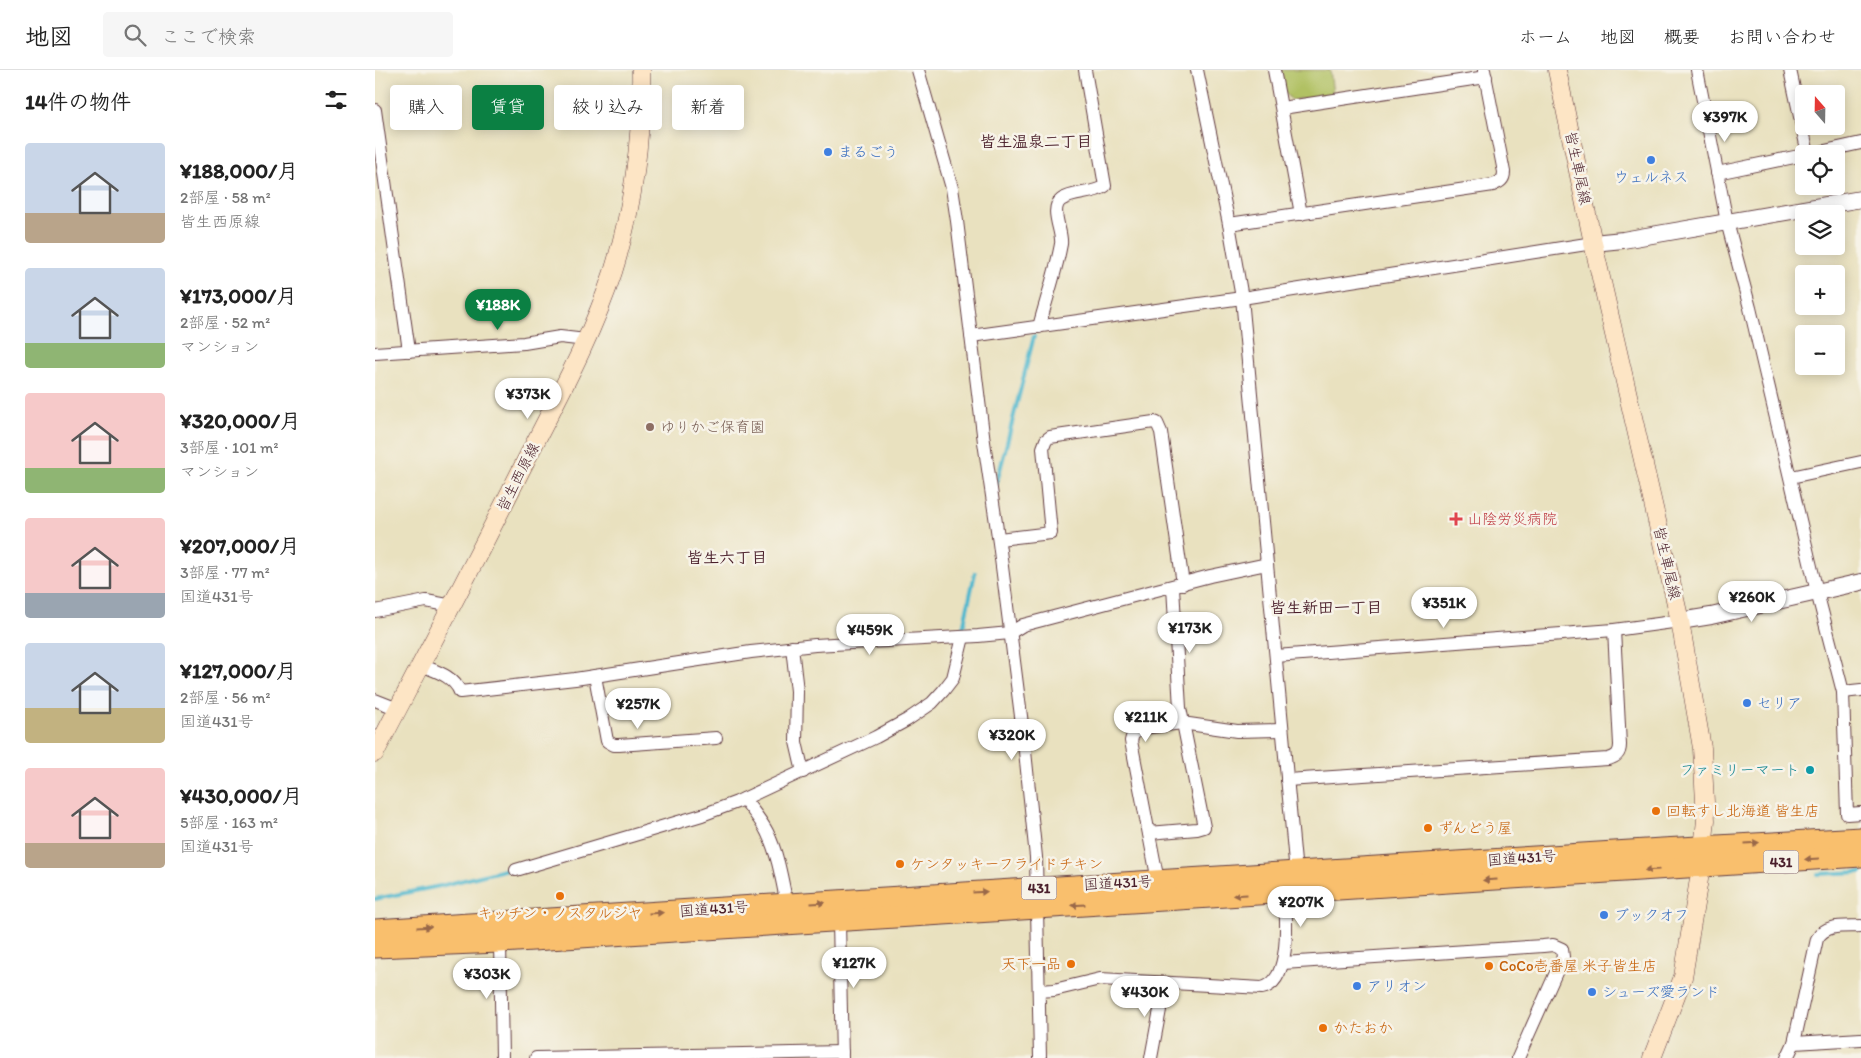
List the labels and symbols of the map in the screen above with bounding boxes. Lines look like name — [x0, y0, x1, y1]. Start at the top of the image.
north arrow — [1795, 85, 1845, 135]
pin: ¥397K — [1690, 100, 1760, 143]
street label: 皆生車尾線 — [1561, 129, 1595, 207]
district label: 皆生温泉二丁目 — [980, 132, 1092, 151]
place label: まるごう — [838, 143, 899, 161]
marker: まるごう — [822, 146, 834, 158]
marker: ウェルネス — [1645, 154, 1657, 166]
place label: ウェルネス — [1614, 168, 1688, 186]
pin: ¥188K — [463, 288, 533, 331]
pin: ¥373K — [493, 378, 563, 420]
place label: ゆりかご保育園 — [660, 418, 765, 436]
marker: ゆりかご保育園 — [644, 421, 656, 433]
street label: 皆生西原線 — [493, 439, 543, 515]
place label: 山陰労災病院 — [1467, 510, 1557, 528]
marker: 山陰労災病院 — [1449, 512, 1463, 526]
street label: 皆生車尾線 — [1650, 524, 1684, 602]
district label: 皆生六丁目 — [687, 548, 767, 567]
pin: ¥260K — [1717, 580, 1787, 623]
pin: ¥351K — [1409, 586, 1479, 629]
district label: 皆生新田一丁目 — [1270, 598, 1382, 617]
pin: ¥173K — [1155, 612, 1225, 654]
pin: ¥459K — [835, 614, 905, 656]
pin: ¥257K — [603, 688, 673, 730]
place label: セリア — [1757, 694, 1802, 712]
marker: セリア — [1741, 697, 1753, 709]
pin: ¥211K — [1111, 700, 1181, 743]
pin: ¥320K — [977, 718, 1047, 761]
place label: ファミリーマート — [1680, 761, 1800, 779]
marker: ファミリーマート — [1804, 764, 1816, 776]
place label: 回転すし北海道 皆生店 — [1666, 802, 1819, 820]
marker: 回転すし北海道 皆生店 — [1650, 805, 1662, 817]
place label: ずんどう屋 — [1438, 819, 1512, 837]
marker: ずんどう屋 — [1422, 822, 1434, 834]
one-way arrow — [1744, 839, 1760, 847]
street label: 国道431号 — [1487, 847, 1557, 869]
road number: 431 — [1763, 850, 1799, 874]
place label: ケンタッキーフライドチキン — [910, 855, 1103, 873]
one-way arrow — [1804, 856, 1820, 864]
marker: ケンタッキーフライドチキン — [894, 858, 906, 870]
one-way arrow — [1644, 867, 1660, 875]
street label: 国道431号 — [1083, 872, 1153, 894]
road number: 431 — [1021, 876, 1057, 900]
one-way arrow — [1482, 877, 1498, 885]
pin: ¥207K — [1266, 886, 1336, 928]
one-way arrow — [972, 888, 988, 896]
marker: キッチン・ノスタルジヤ — [554, 890, 566, 902]
one-way arrow — [1232, 892, 1248, 900]
street label: 国道431号 — [679, 898, 749, 920]
one-way arrow — [810, 898, 826, 906]
one-way arrow — [1070, 902, 1086, 910]
place label: キッチン・ノスタルジヤ — [477, 904, 643, 922]
place label: ブックオフ — [1614, 906, 1689, 924]
one-way arrow — [648, 909, 664, 917]
marker: ブックオフ — [1598, 909, 1610, 921]
one-way arrow — [416, 922, 432, 930]
pin: ¥127K — [819, 946, 889, 989]
place label: 天下一品 — [1001, 955, 1061, 973]
place label: CoCo壱番屋 米子皆生店 — [1499, 957, 1657, 975]
pin: ¥303K — [452, 958, 522, 1000]
marker: 天下一品 — [1065, 958, 1077, 970]
marker: CoCo壱番屋 米子皆生店 — [1483, 960, 1495, 972]
pin: ¥430K — [1110, 976, 1180, 1018]
place label: アリオン — [1367, 977, 1427, 995]
marker: アリオン — [1351, 980, 1363, 992]
place label: シューズ愛ランド — [1602, 983, 1720, 1001]
marker: シューズ愛ランド — [1586, 986, 1598, 998]
place label: かたおか — [1333, 1019, 1393, 1037]
marker: かたおか — [1317, 1022, 1329, 1034]

